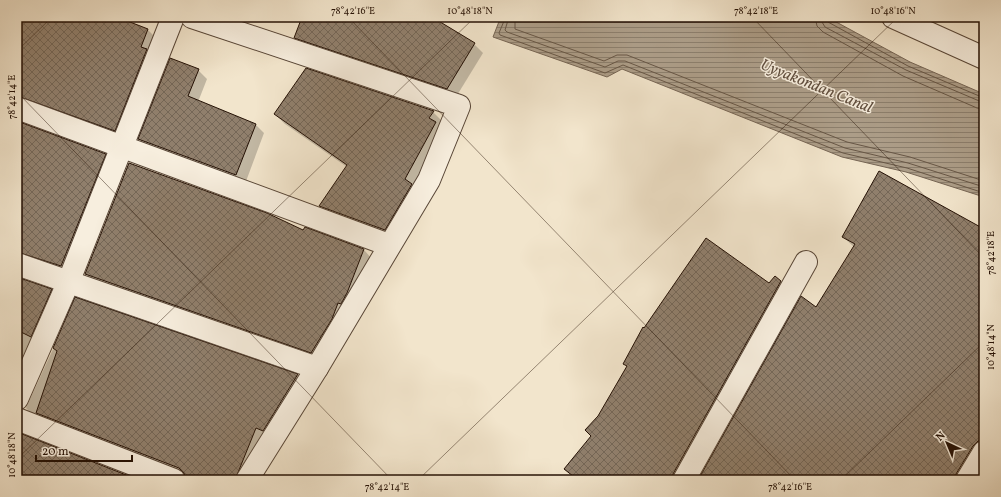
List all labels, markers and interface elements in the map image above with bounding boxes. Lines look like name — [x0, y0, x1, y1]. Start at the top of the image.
text: 78°42'16"E — [331, 4, 375, 18]
text: 10°48'18"N — [447, 4, 493, 18]
text: 78°42'18"E — [734, 4, 778, 18]
text: 10°48'16"N — [870, 4, 916, 18]
water label: Uyyakondan Canal — [757, 54, 876, 119]
text: 78°42'14"E — [5, 75, 19, 119]
text: 78°42'18"E — [984, 231, 998, 275]
text: 10°48'14"N — [984, 323, 998, 370]
north arrow — [927, 423, 967, 463]
text: N — [933, 429, 949, 445]
text: 10°48'18"N — [5, 432, 19, 478]
scale bar — [36, 437, 132, 463]
text: 20 m — [42, 444, 69, 460]
text: 78°42'14"E — [365, 480, 409, 494]
text: 78°42'16"E — [768, 480, 812, 494]

